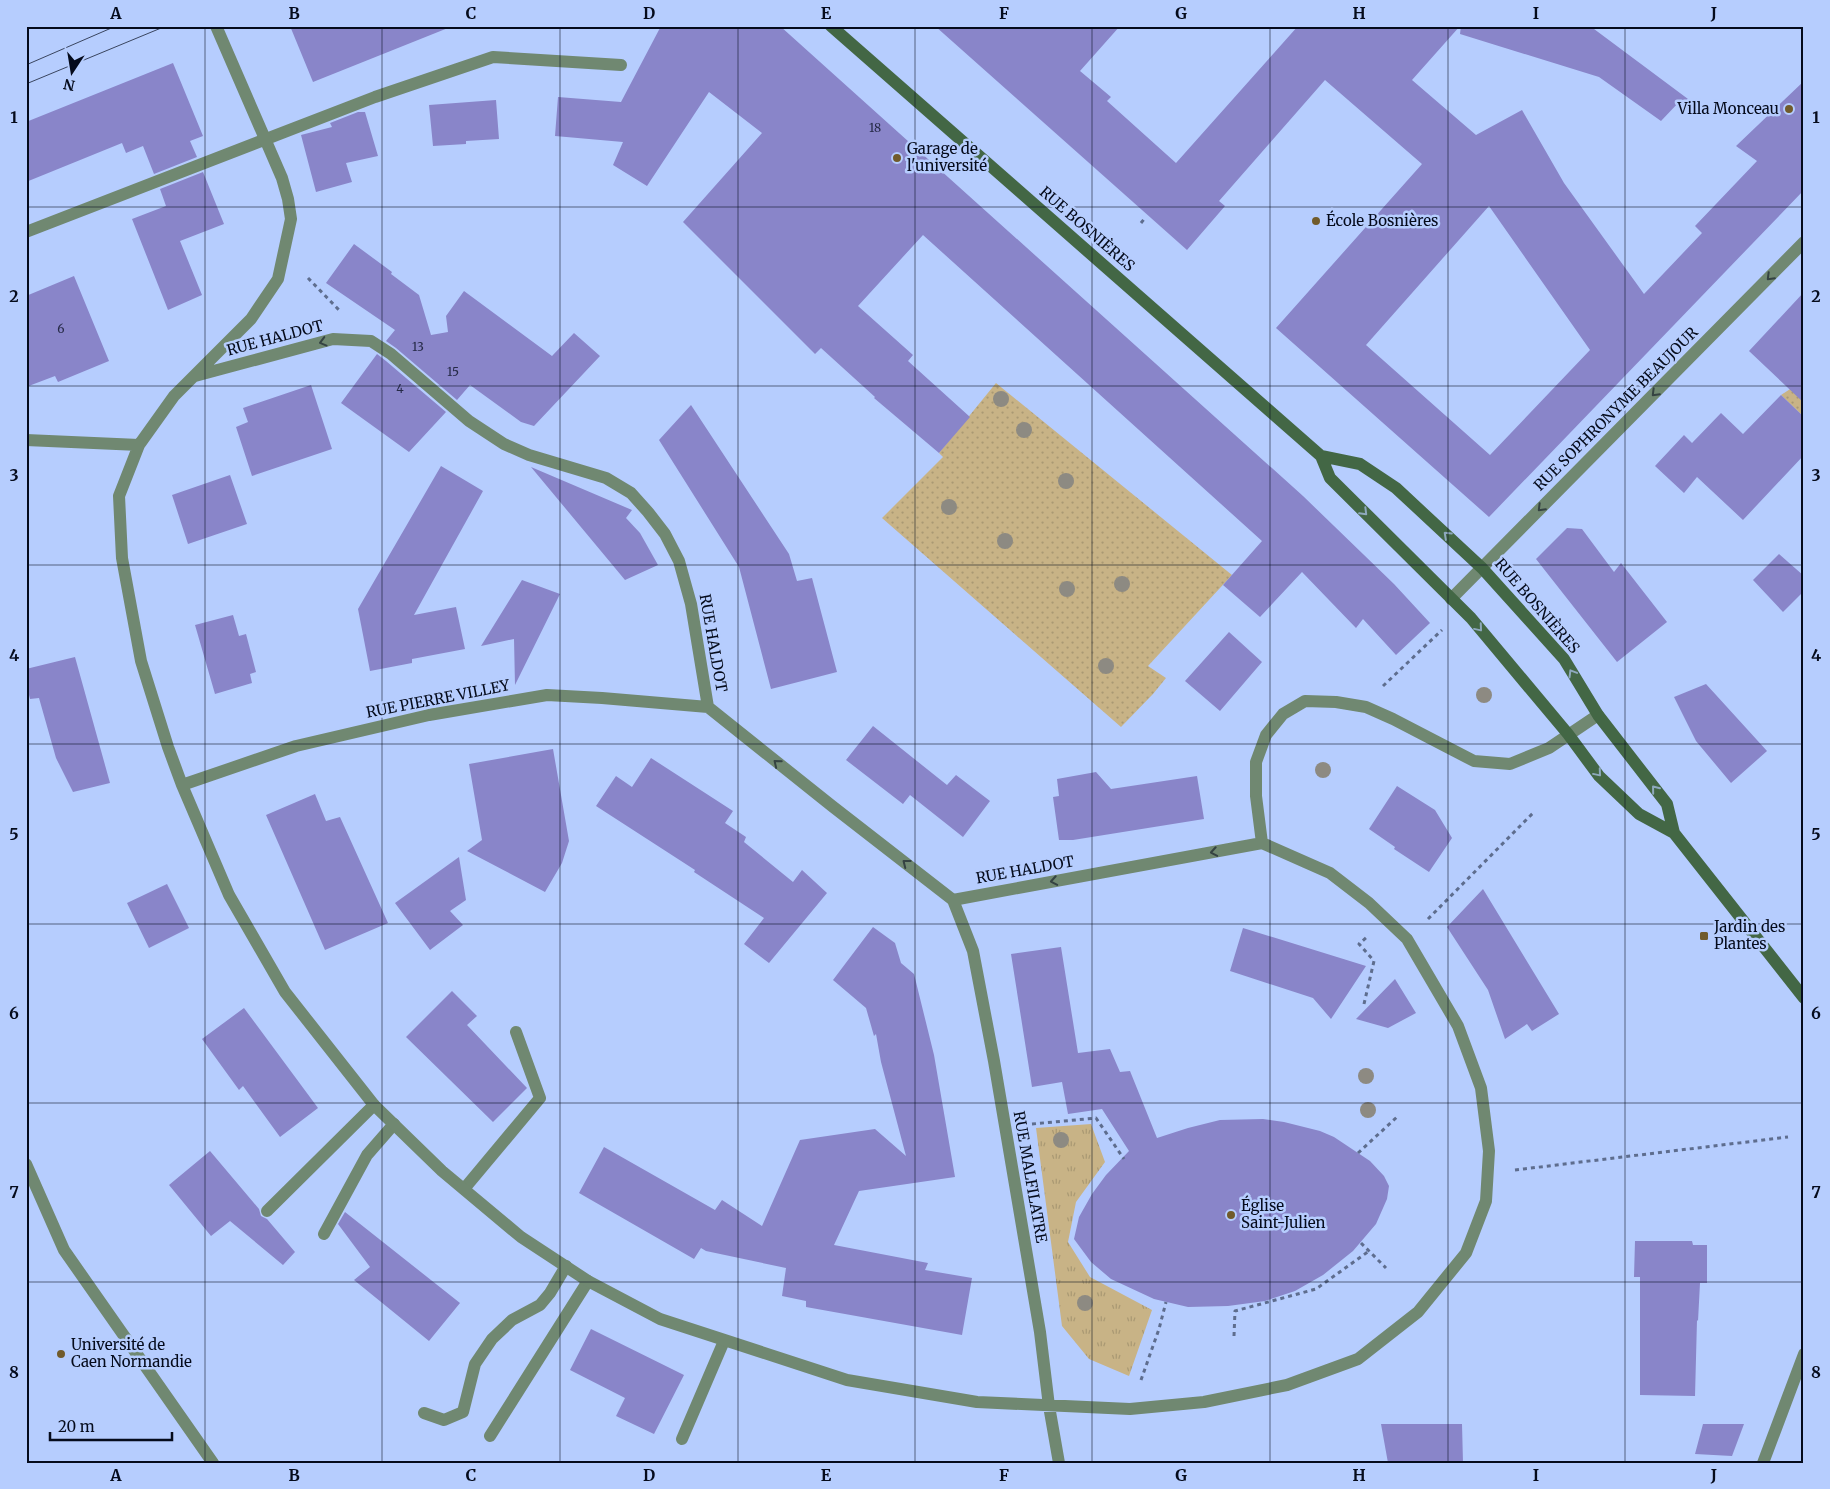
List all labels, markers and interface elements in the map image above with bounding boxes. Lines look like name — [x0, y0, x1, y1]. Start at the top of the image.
text: A — [109, 3, 122, 23]
text: B — [288, 3, 300, 23]
text: C — [466, 3, 476, 23]
text: D — [643, 3, 655, 23]
text: E — [821, 3, 832, 23]
text: F — [999, 3, 1009, 23]
text: G — [1175, 3, 1187, 23]
text: H — [1352, 3, 1366, 23]
text: I — [1533, 3, 1539, 23]
text: J — [1710, 3, 1717, 23]
north arrow — [48, 48, 98, 98]
text: N — [62, 75, 77, 95]
place label: Villa Monceau — [1676, 99, 1779, 118]
marker: Villa Monceau — [1783, 103, 1795, 115]
text: 1 — [10, 107, 18, 127]
text: 1 — [1812, 107, 1820, 127]
house number: 18 — [869, 120, 881, 135]
place label: Garage de l'université — [907, 139, 987, 175]
marker: Garage de l'université — [891, 152, 903, 164]
street label: RUE BOSNIÈRES — [1036, 181, 1140, 275]
place label: École Bosnières — [1326, 210, 1438, 230]
marker: École Bosnières — [1310, 215, 1322, 227]
one-way arrow — [1766, 271, 1775, 280]
text: 2 — [9, 286, 19, 306]
text: 2 — [1811, 286, 1821, 306]
street label: RUE HALDOT — [224, 315, 326, 360]
house number: 6 — [57, 321, 65, 336]
street label: RUE SOPHRONYME BEAUJOUR — [1530, 322, 1702, 495]
one-way arrow — [318, 336, 327, 347]
house number: 13 — [412, 339, 424, 354]
house number: 15 — [447, 364, 459, 379]
house number: 4 — [396, 381, 404, 396]
one-way arrow — [1652, 387, 1661, 396]
text: 3 — [9, 465, 19, 485]
text: 3 — [1811, 465, 1821, 485]
one-way arrow — [1538, 503, 1547, 512]
one-way arrow — [1358, 507, 1367, 516]
one-way arrow — [1443, 532, 1452, 541]
street label: RUE BOSNIÈRES — [1491, 554, 1585, 657]
street label: RUE HALDOT — [696, 592, 732, 694]
one-way arrow — [1473, 622, 1481, 631]
text: 4 — [9, 645, 19, 665]
text: 4 — [1811, 645, 1821, 665]
one-way arrow — [1569, 670, 1579, 679]
street label: RUE PIERRE VILLEY — [364, 675, 512, 722]
one-way arrow — [774, 760, 783, 769]
one-way arrow — [1592, 768, 1601, 777]
one-way arrow — [1652, 786, 1660, 795]
text: 5 — [9, 824, 19, 844]
text: 5 — [1811, 824, 1821, 844]
one-way arrow — [1209, 846, 1218, 856]
street label: RUE HALDOT — [974, 851, 1076, 887]
one-way arrow — [902, 860, 911, 869]
one-way arrow — [1050, 876, 1058, 886]
place label: Jardin des Plantes — [1713, 917, 1785, 953]
marker: Jardin des Plantes — [1698, 930, 1710, 942]
text: 6 — [9, 1003, 19, 1023]
text: 6 — [1811, 1003, 1821, 1023]
street label: RUE MALFILATRE — [1010, 1109, 1052, 1245]
text: 7 — [9, 1182, 19, 1202]
text: 7 — [1811, 1182, 1821, 1202]
place label: Église Saint-Julien — [1241, 1195, 1326, 1232]
marker: Église Saint-Julien — [1225, 1209, 1237, 1221]
place label: Université de Caen Normandie — [71, 1335, 192, 1371]
marker: Université de Caen Normandie — [55, 1348, 67, 1360]
text: 8 — [9, 1362, 19, 1382]
text: 8 — [1811, 1362, 1821, 1382]
scale bar — [50, 1409, 172, 1441]
text: 20 m — [58, 1417, 95, 1436]
text: A — [109, 1465, 122, 1485]
text: B — [288, 1465, 300, 1485]
text: C — [466, 1465, 476, 1485]
text: D — [643, 1465, 655, 1485]
text: E — [821, 1465, 832, 1485]
text: F — [999, 1465, 1009, 1485]
text: G — [1175, 1465, 1187, 1485]
text: H — [1352, 1465, 1366, 1485]
text: I — [1533, 1465, 1539, 1485]
text: J — [1710, 1465, 1717, 1485]

